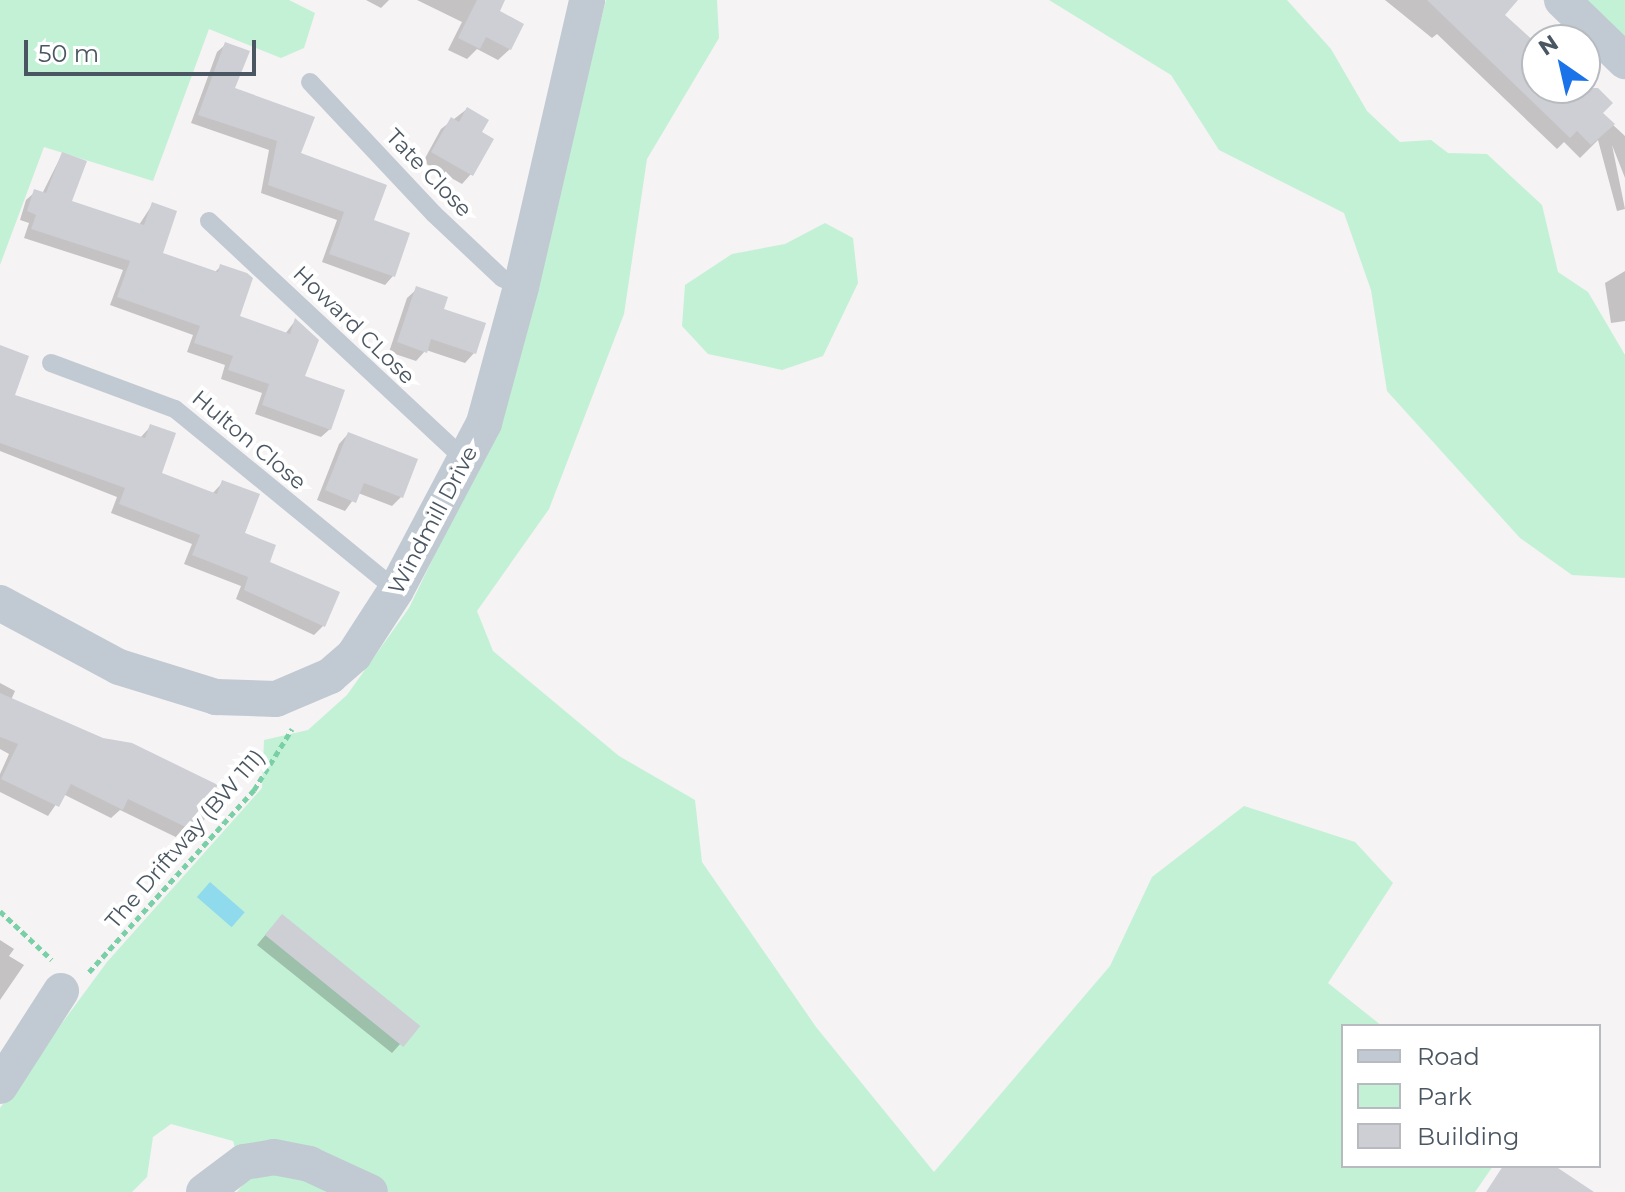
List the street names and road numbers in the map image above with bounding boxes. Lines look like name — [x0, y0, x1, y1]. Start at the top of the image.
street label: Tate Close — [381, 124, 477, 222]
street label: Howard CLose — [288, 260, 420, 390]
street label: Hulton Close — [187, 385, 311, 495]
street label: Windmill Drive — [383, 441, 483, 599]
street label: The Driftway (BW 111) — [100, 744, 270, 934]

